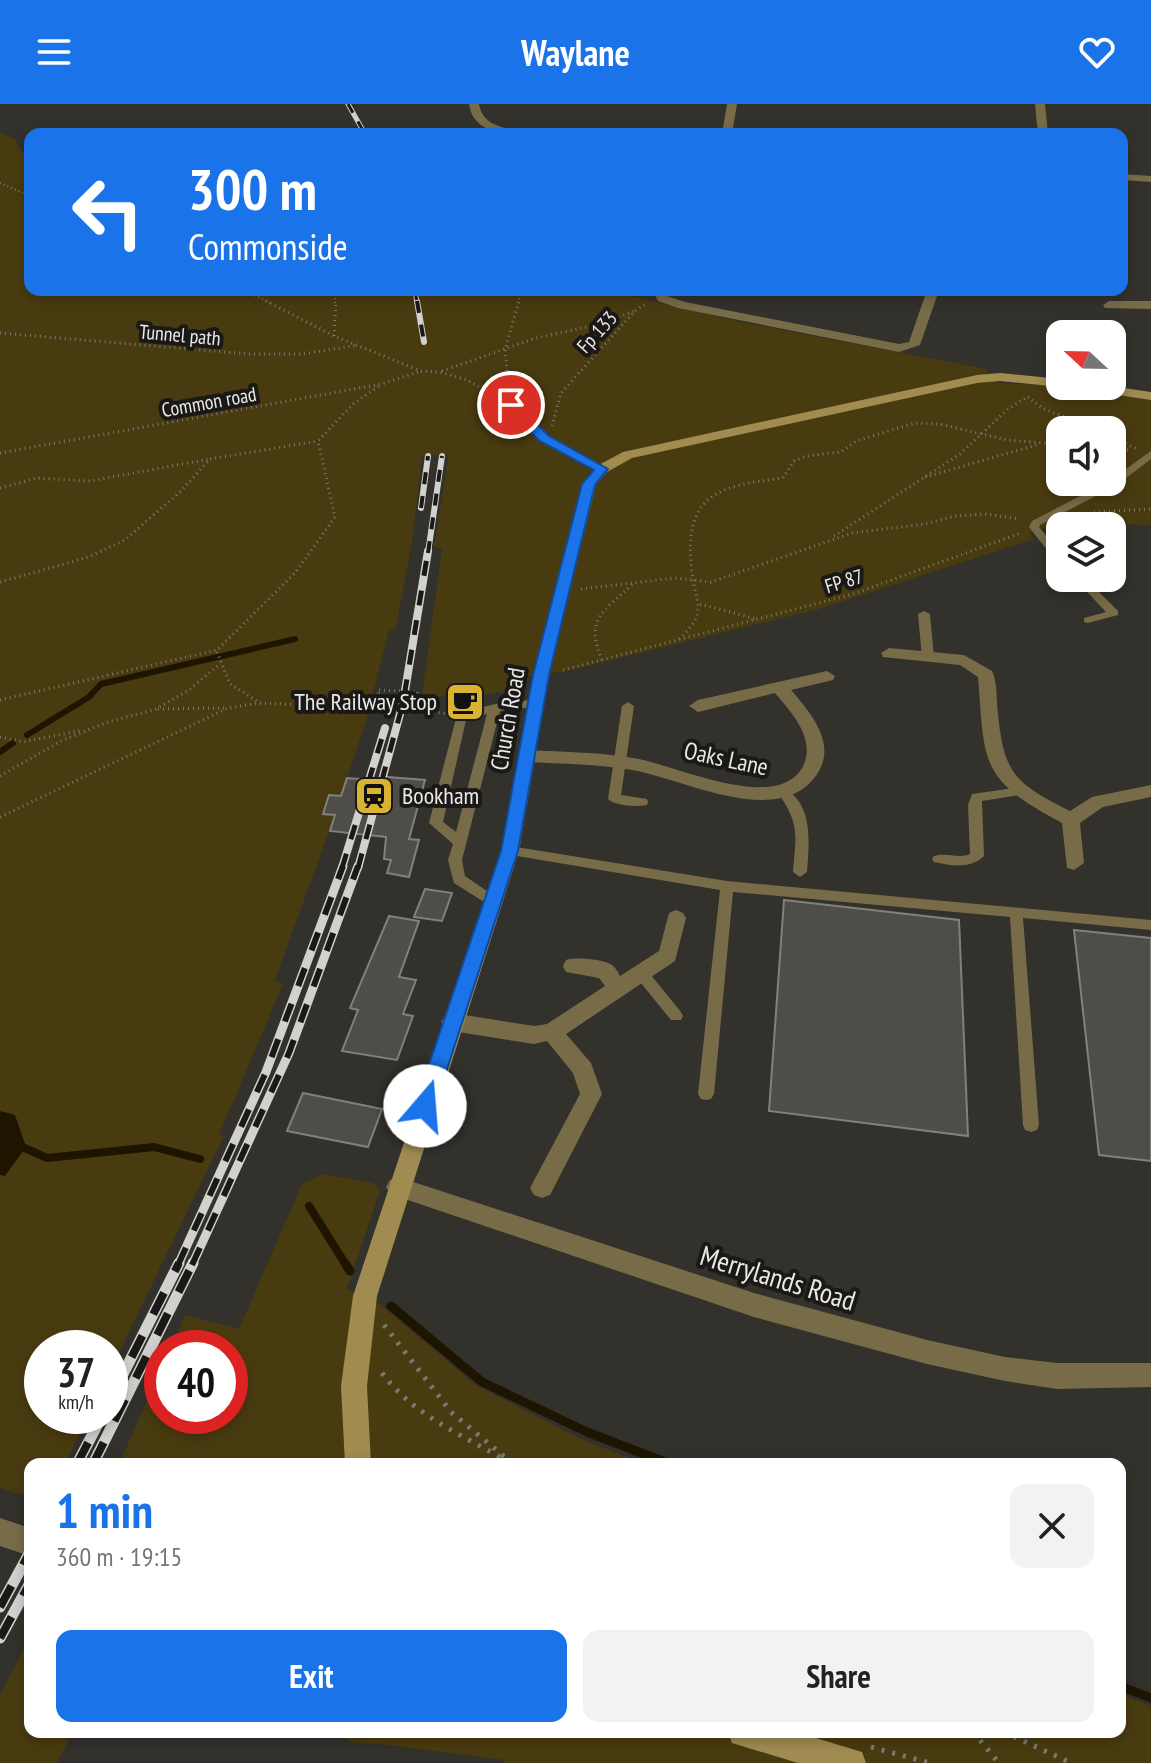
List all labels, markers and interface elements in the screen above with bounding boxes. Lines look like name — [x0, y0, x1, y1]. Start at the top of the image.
text: Waylane — [521, 29, 630, 76]
icon: menu — [32, 30, 76, 74]
icon: heart — [1075, 30, 1119, 74]
text: 300 m — [188, 153, 317, 225]
icon: left — [56, 160, 160, 264]
text: Commonside — [188, 223, 348, 270]
street label: Fp 133 — [571, 305, 623, 359]
street label: Tunnel path — [138, 318, 222, 352]
north arrow — [1046, 320, 1126, 400]
map controls — [1046, 320, 1126, 592]
pin — [477, 371, 545, 439]
street label: Common road — [160, 381, 258, 423]
icon: arrive — [489, 383, 533, 427]
button: sound — [1046, 416, 1126, 496]
button: layers — [1046, 512, 1126, 592]
street label: FP 87 — [822, 563, 866, 599]
street label: Church Road — [483, 665, 532, 773]
cafe icon: The Railway Stop — [444, 681, 486, 723]
place label: The Railway Stop — [294, 686, 437, 717]
street label: Oaks Lane — [681, 735, 771, 783]
station icon: Bookham — [353, 775, 395, 817]
place label: Bookham — [402, 780, 479, 811]
position arrow — [383, 1064, 467, 1148]
street label: Merrylands Road — [696, 1236, 860, 1319]
speed limit sign: 40 — [144, 1330, 248, 1434]
text: 37 — [57, 1346, 95, 1398]
text: km/h — [58, 1389, 94, 1415]
text: 1 min — [56, 1479, 153, 1541]
button: close — [1010, 1484, 1094, 1568]
text: 360 m · 19:15 — [56, 1540, 182, 1573]
button: Exit — [56, 1630, 567, 1722]
button: Share — [583, 1630, 1094, 1722]

